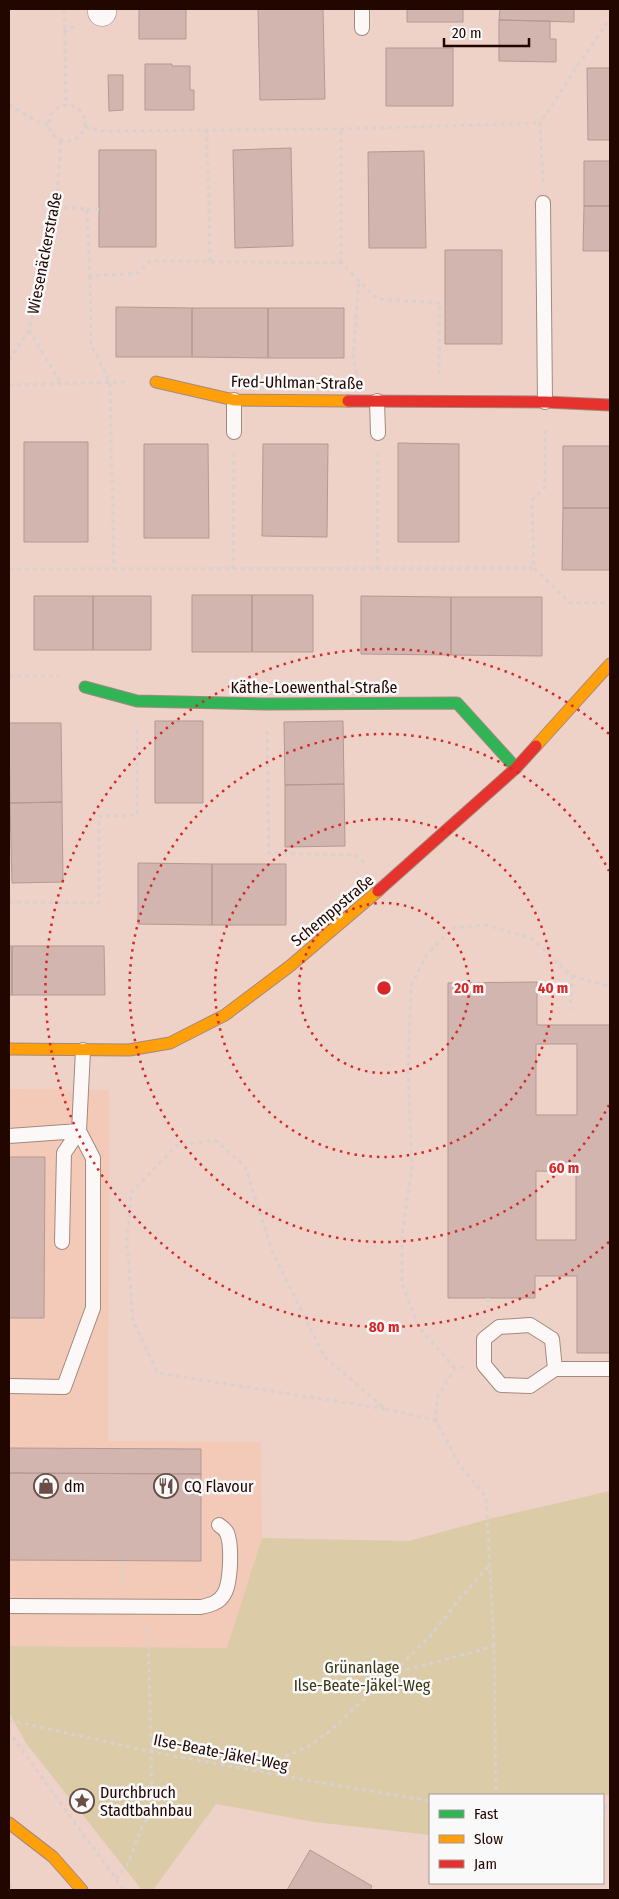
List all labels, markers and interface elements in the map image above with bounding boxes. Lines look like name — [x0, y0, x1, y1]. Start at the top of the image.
scale bar — [444, 15, 529, 47]
text: 20 m — [452, 24, 482, 42]
street label: Wiesenäckerstraße — [23, 190, 66, 316]
street label: Fred-Uhlman-Straße — [231, 372, 363, 393]
street label: Käthe-Loewenthal-Straße — [231, 678, 397, 697]
street label: Schemppstraße — [287, 870, 378, 950]
centre of rings — [375, 979, 393, 997]
text: 20 m — [453, 979, 484, 997]
text: 40 m — [538, 979, 568, 997]
text: 60 m — [549, 1159, 579, 1177]
text: 80 m — [369, 1318, 399, 1336]
shop icon: dm — [33, 1473, 59, 1499]
restaurant icon: CQ Flavour — [153, 1473, 179, 1499]
place label: dm — [64, 1477, 85, 1496]
place label: CQ Flavour — [184, 1477, 254, 1496]
park label: Grünanlage Ilse-Beate-Jäkel-Weg — [294, 1658, 431, 1695]
street label: Ilse-Beate-Jäkel-Weg — [152, 1730, 290, 1775]
place label: Durchbruch Stadtbahnbau — [100, 1783, 192, 1820]
place icon: Durchbruch Stadtbahnbau — [69, 1788, 95, 1814]
legend — [429, 1794, 604, 1884]
text: Fast — [474, 1805, 498, 1823]
text: Slow — [474, 1830, 503, 1848]
text: Jam — [474, 1855, 497, 1873]

